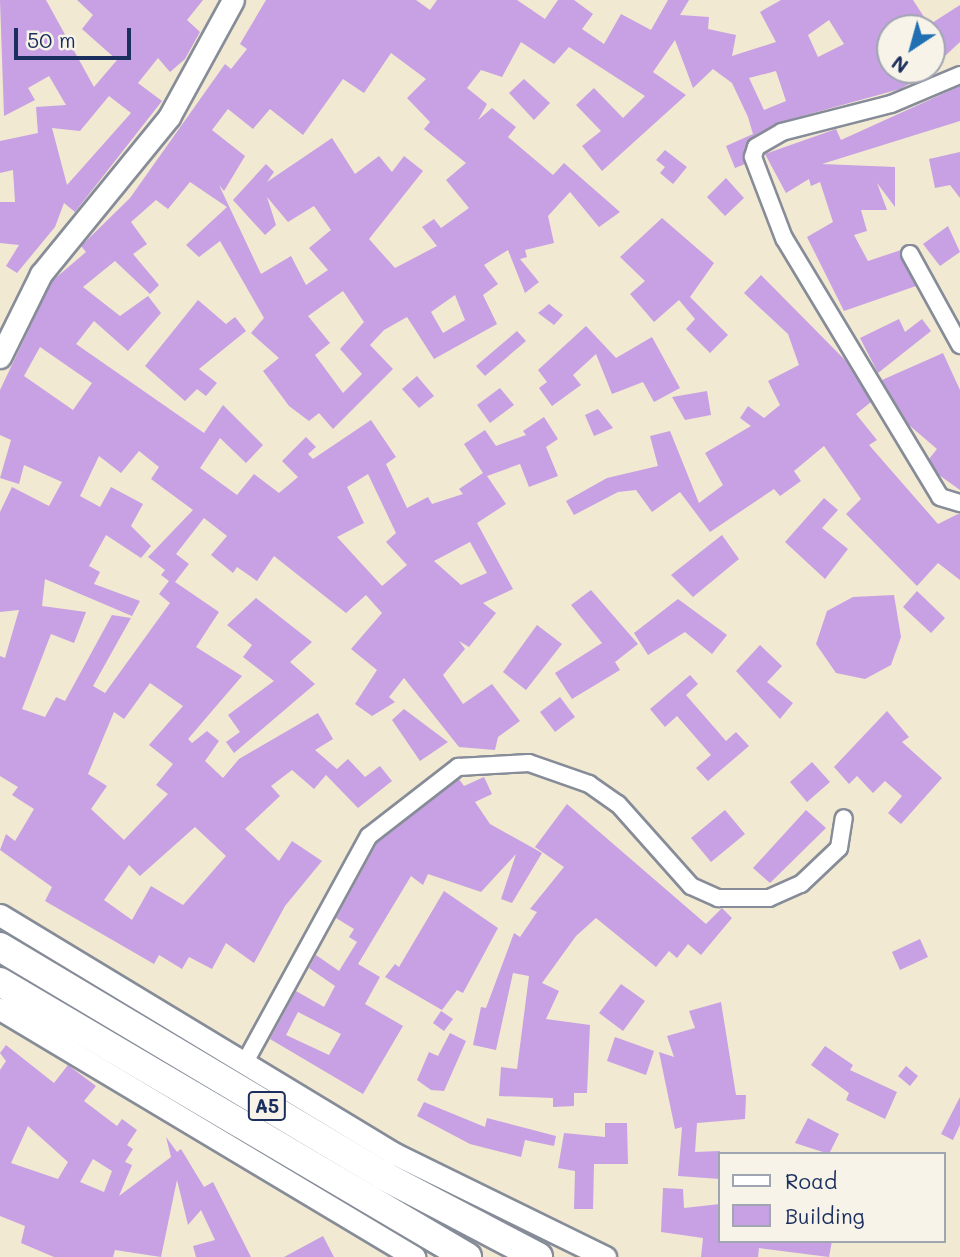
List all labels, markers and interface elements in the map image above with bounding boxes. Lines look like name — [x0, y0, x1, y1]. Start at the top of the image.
scale bar — [18, 14, 135, 58]
north arrow — [876, 14, 946, 84]
text: 50 m — [27, 26, 76, 53]
text: N — [886, 50, 913, 79]
road number: A5 — [248, 1090, 286, 1122]
legend — [718, 1152, 946, 1243]
text: Road — [785, 1167, 837, 1194]
text: Building — [785, 1202, 865, 1229]

